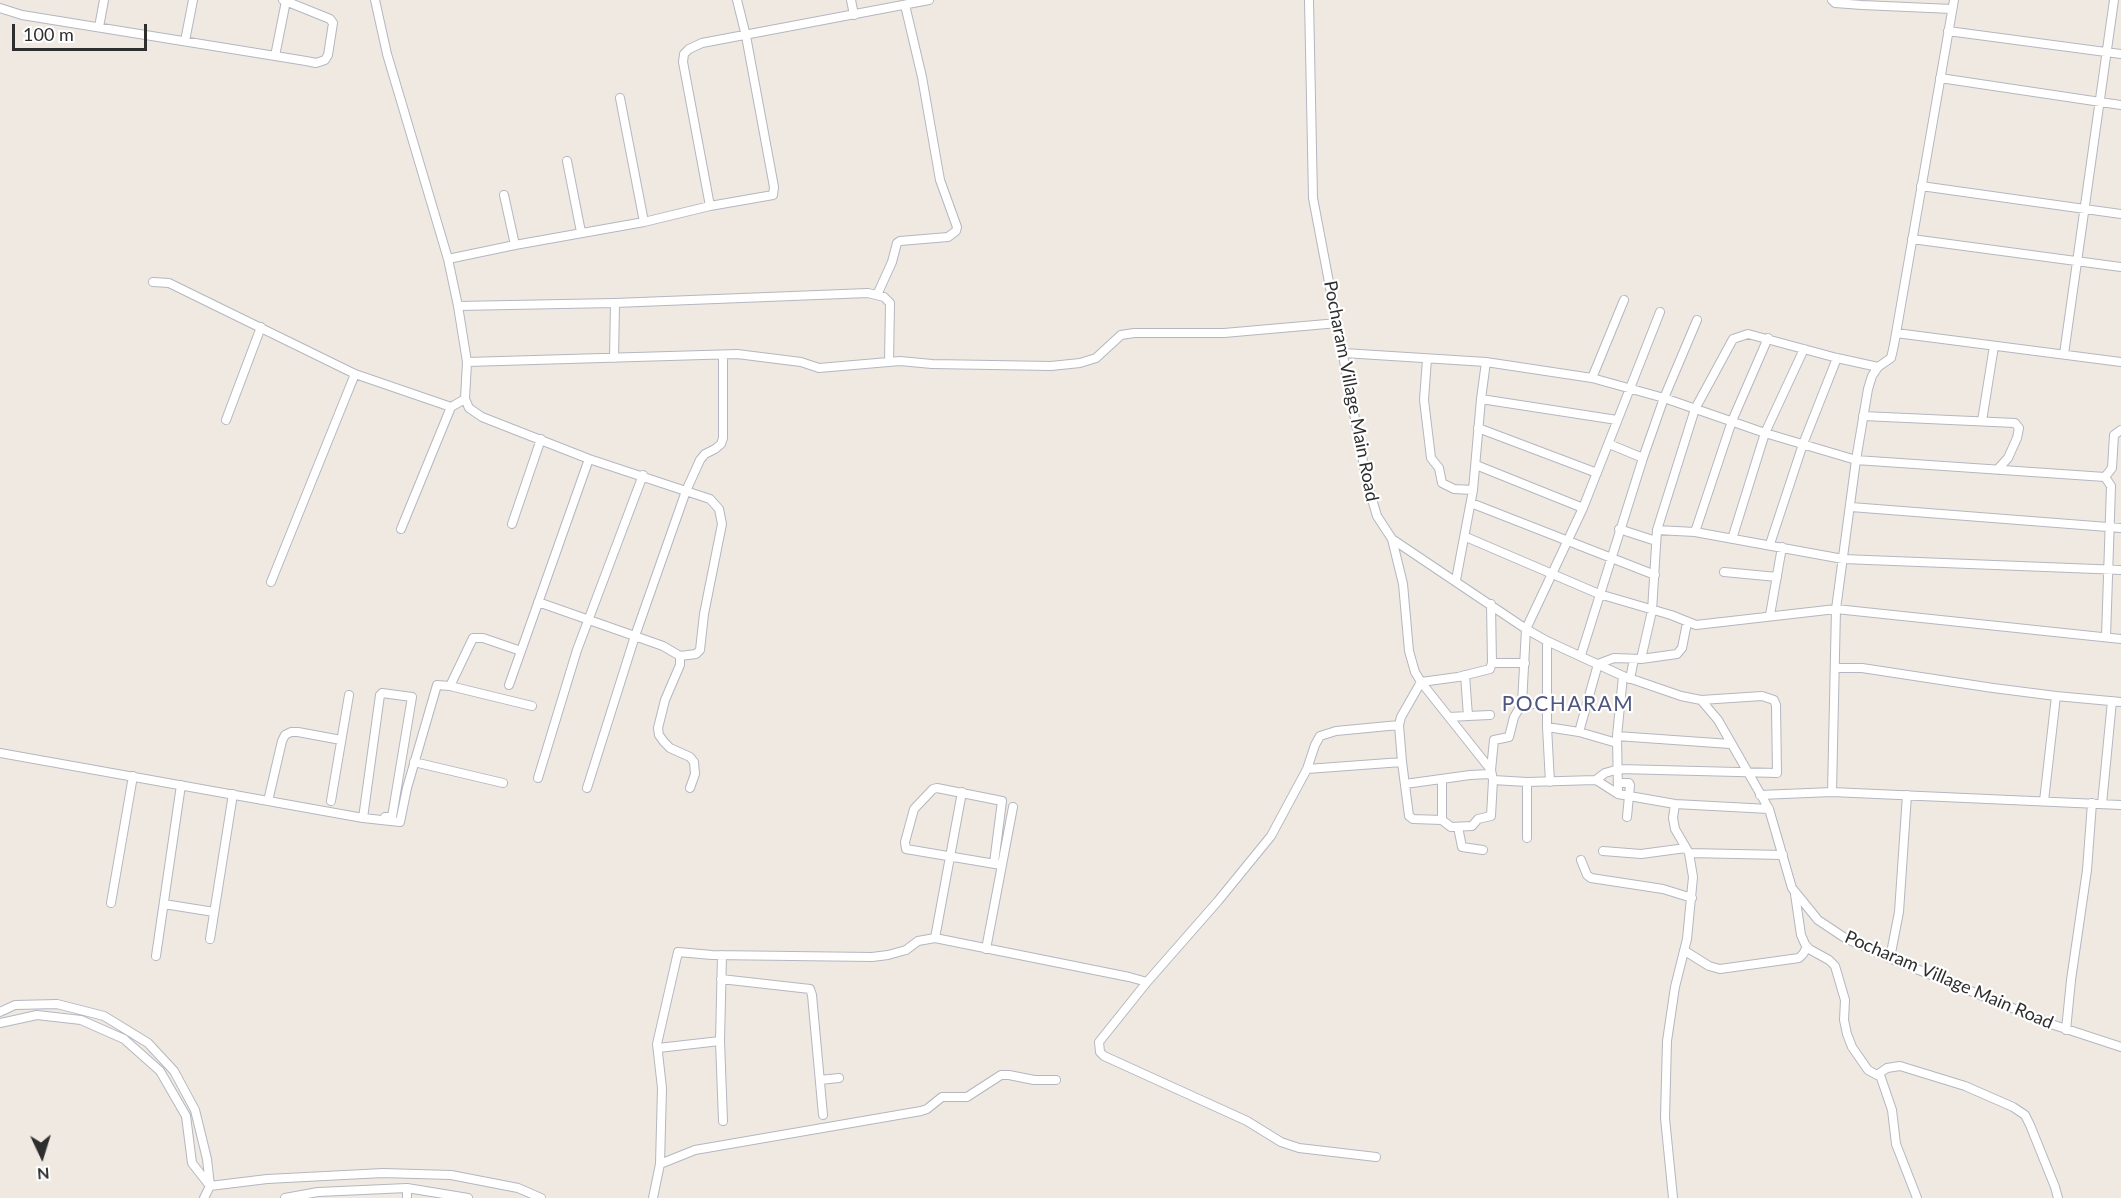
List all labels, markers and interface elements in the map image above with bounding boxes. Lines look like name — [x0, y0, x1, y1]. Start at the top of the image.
scale bar — [15, 12, 150, 50]
text: 100 m — [23, 23, 74, 45]
street label: Pocharam Village Main Road — [1319, 279, 1383, 503]
district label: POCHARAM — [1502, 691, 1634, 717]
street label: Pocharam Village Main Road — [1841, 926, 2057, 1034]
north arrow — [12, 1126, 72, 1186]
text: N — [36, 1165, 50, 1184]

